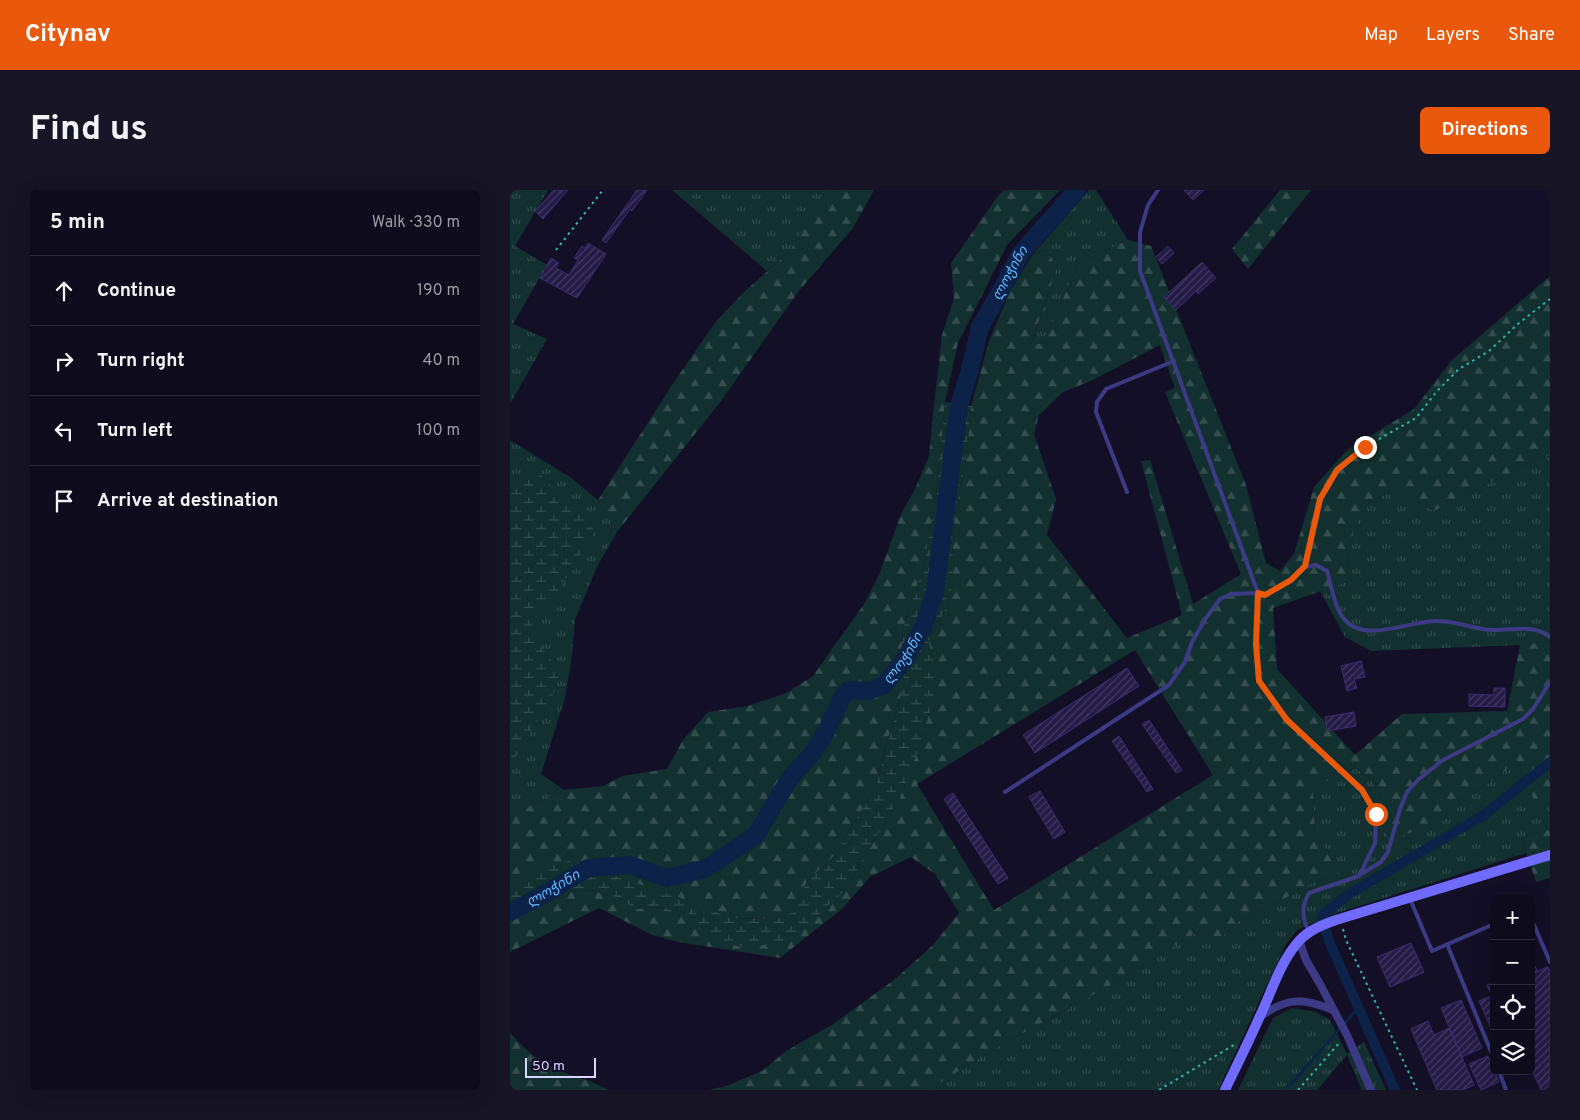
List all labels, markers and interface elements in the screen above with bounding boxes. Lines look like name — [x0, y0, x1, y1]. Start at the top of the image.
text: Citynav — [25, 20, 111, 50]
text: Map — [1364, 24, 1398, 47]
text: Layers — [1426, 24, 1480, 47]
text: Share — [1508, 24, 1555, 47]
button: Directions — [1420, 107, 1550, 154]
text: Find us — [30, 108, 148, 152]
text: 5 min — [50, 209, 105, 236]
text: Walk · 330 m — [372, 213, 460, 233]
water label: ლოჭინი — [988, 242, 1032, 304]
icon: ahead — [50, 277, 78, 305]
text: Continue — [97, 279, 176, 303]
text: 190 m — [417, 281, 460, 301]
icon: right — [50, 347, 78, 375]
text: Turn right — [97, 349, 185, 373]
text: 40 m — [422, 351, 460, 371]
icon: left — [50, 417, 78, 445]
text: Turn left — [97, 419, 173, 443]
text: 100 m — [416, 421, 460, 441]
route end — [1354, 436, 1377, 459]
icon: arrive — [50, 487, 78, 515]
text: Arrive at destination — [97, 489, 278, 513]
water label: ლოჭინი — [880, 629, 927, 688]
route start — [1365, 803, 1388, 826]
water label: ლოჭინი — [524, 866, 584, 911]
map controls — [1490, 895, 1535, 1075]
button: + — [1490, 895, 1535, 940]
button: − — [1490, 940, 1535, 985]
button: locate — [1490, 985, 1535, 1030]
button: layers — [1490, 1030, 1535, 1075]
scale bar — [525, 1055, 596, 1078]
text: 50 m — [532, 1058, 565, 1075]

